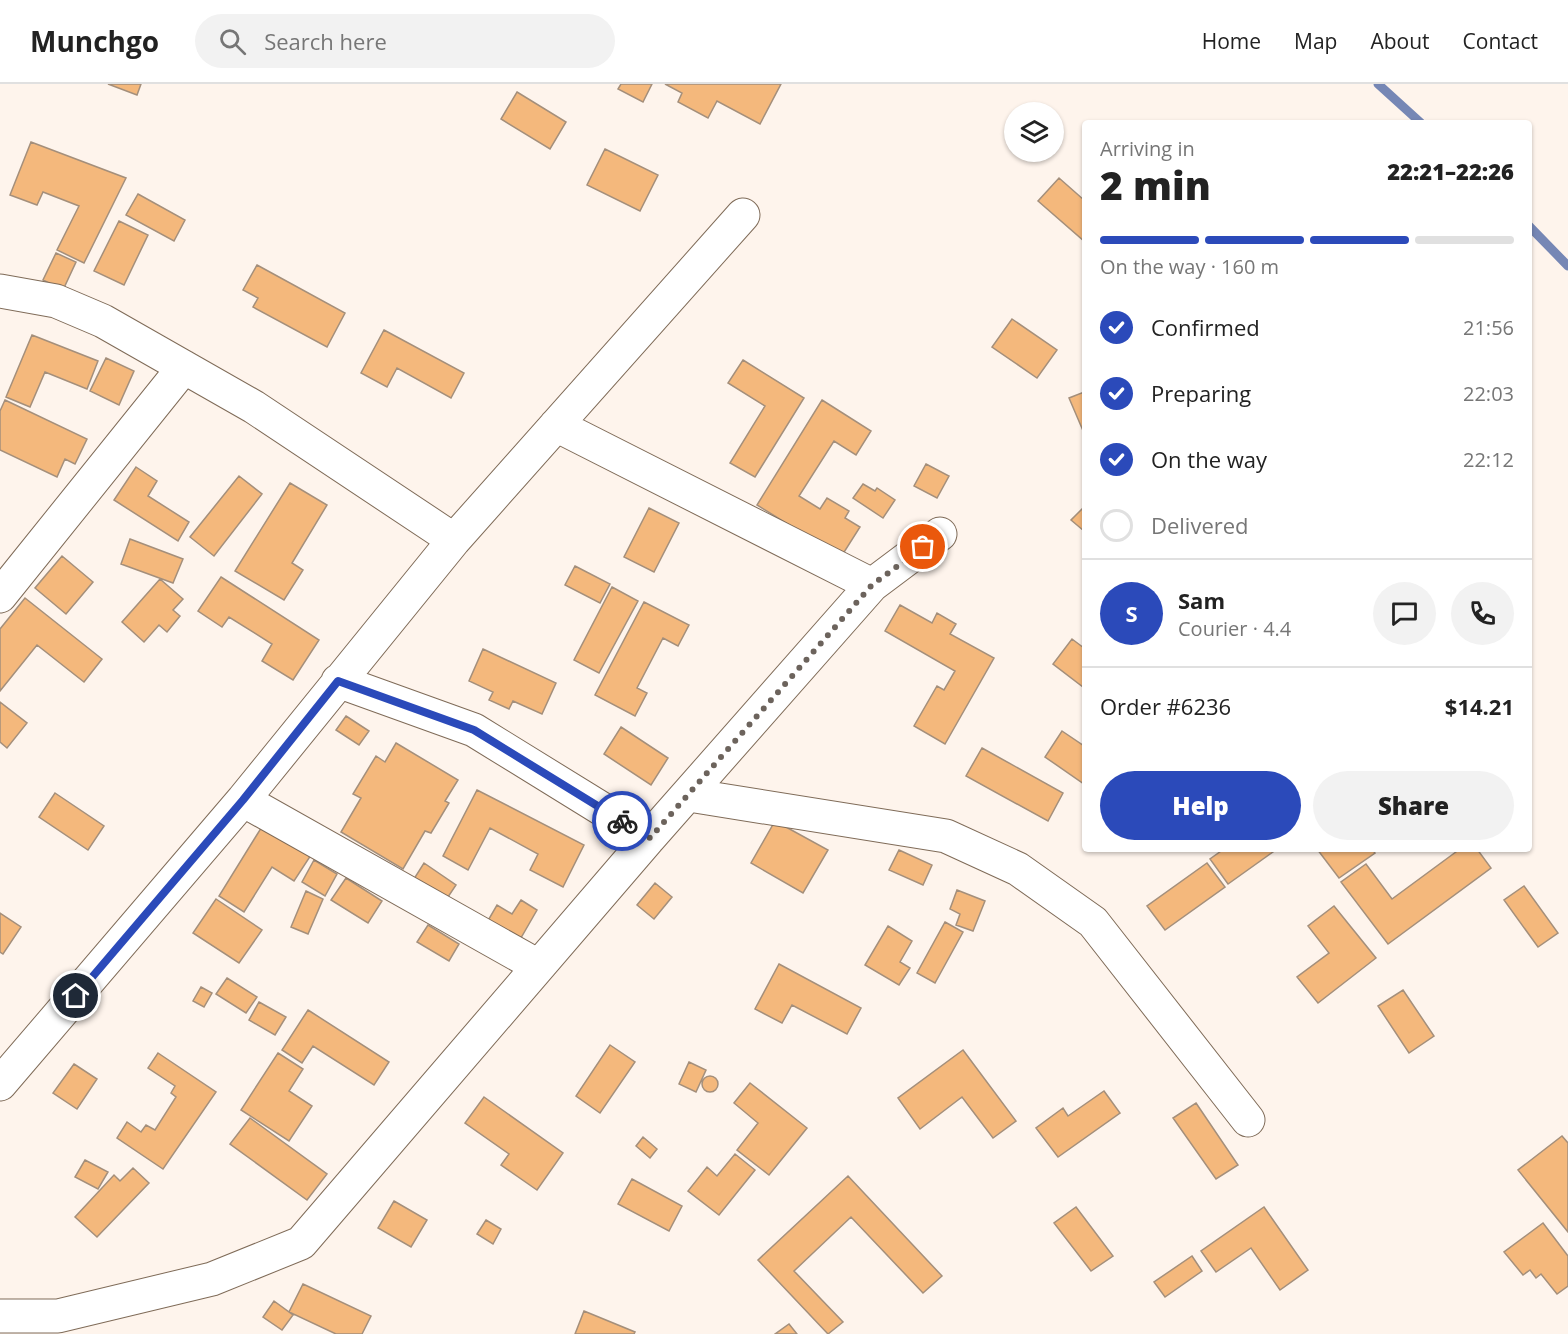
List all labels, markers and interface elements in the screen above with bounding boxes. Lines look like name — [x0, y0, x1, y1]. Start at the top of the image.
search box — [195, 14, 615, 68]
text: Munchgo — [30, 22, 159, 60]
icon: search — [216, 25, 249, 58]
text: Search here — [264, 26, 387, 56]
text: Home — [1202, 27, 1261, 55]
text: Map — [1294, 27, 1337, 55]
text: About — [1370, 27, 1430, 55]
text: Contact — [1463, 27, 1538, 55]
map controls — [1004, 102, 1064, 162]
button: layers — [1004, 102, 1064, 162]
text: Arriving in — [1100, 135, 1195, 162]
text: 22:21–22:26 — [1387, 156, 1514, 186]
text: 2 min — [1100, 158, 1211, 211]
text: On the way · 160 m — [1100, 253, 1279, 280]
icon: check — [1100, 311, 1133, 344]
text: Confirmed — [1151, 312, 1260, 342]
text: 21:56 — [1463, 314, 1514, 341]
icon: check — [1100, 377, 1133, 410]
text: Preparing — [1151, 378, 1251, 408]
text: 22:03 — [1463, 380, 1514, 407]
icon: check — [1100, 443, 1133, 476]
text: On the way — [1151, 444, 1267, 474]
text: 22:12 — [1463, 446, 1514, 473]
text: Delivered — [1151, 510, 1249, 540]
pin — [897, 521, 948, 572]
icon: bag — [906, 530, 939, 563]
button: chat — [1373, 582, 1436, 645]
button: phone — [1451, 582, 1514, 645]
text: Sam — [1178, 585, 1225, 615]
text: S — [1125, 598, 1138, 628]
text: Courier · 4.4 — [1178, 615, 1291, 642]
text: Order #6236 — [1100, 691, 1231, 721]
text: $14.21 — [1445, 691, 1514, 721]
button: Help — [1100, 771, 1301, 840]
button: Share — [1313, 771, 1514, 840]
courier — [592, 791, 652, 851]
icon: bike — [606, 805, 639, 838]
pin — [50, 970, 101, 1021]
icon: home — [59, 979, 92, 1012]

